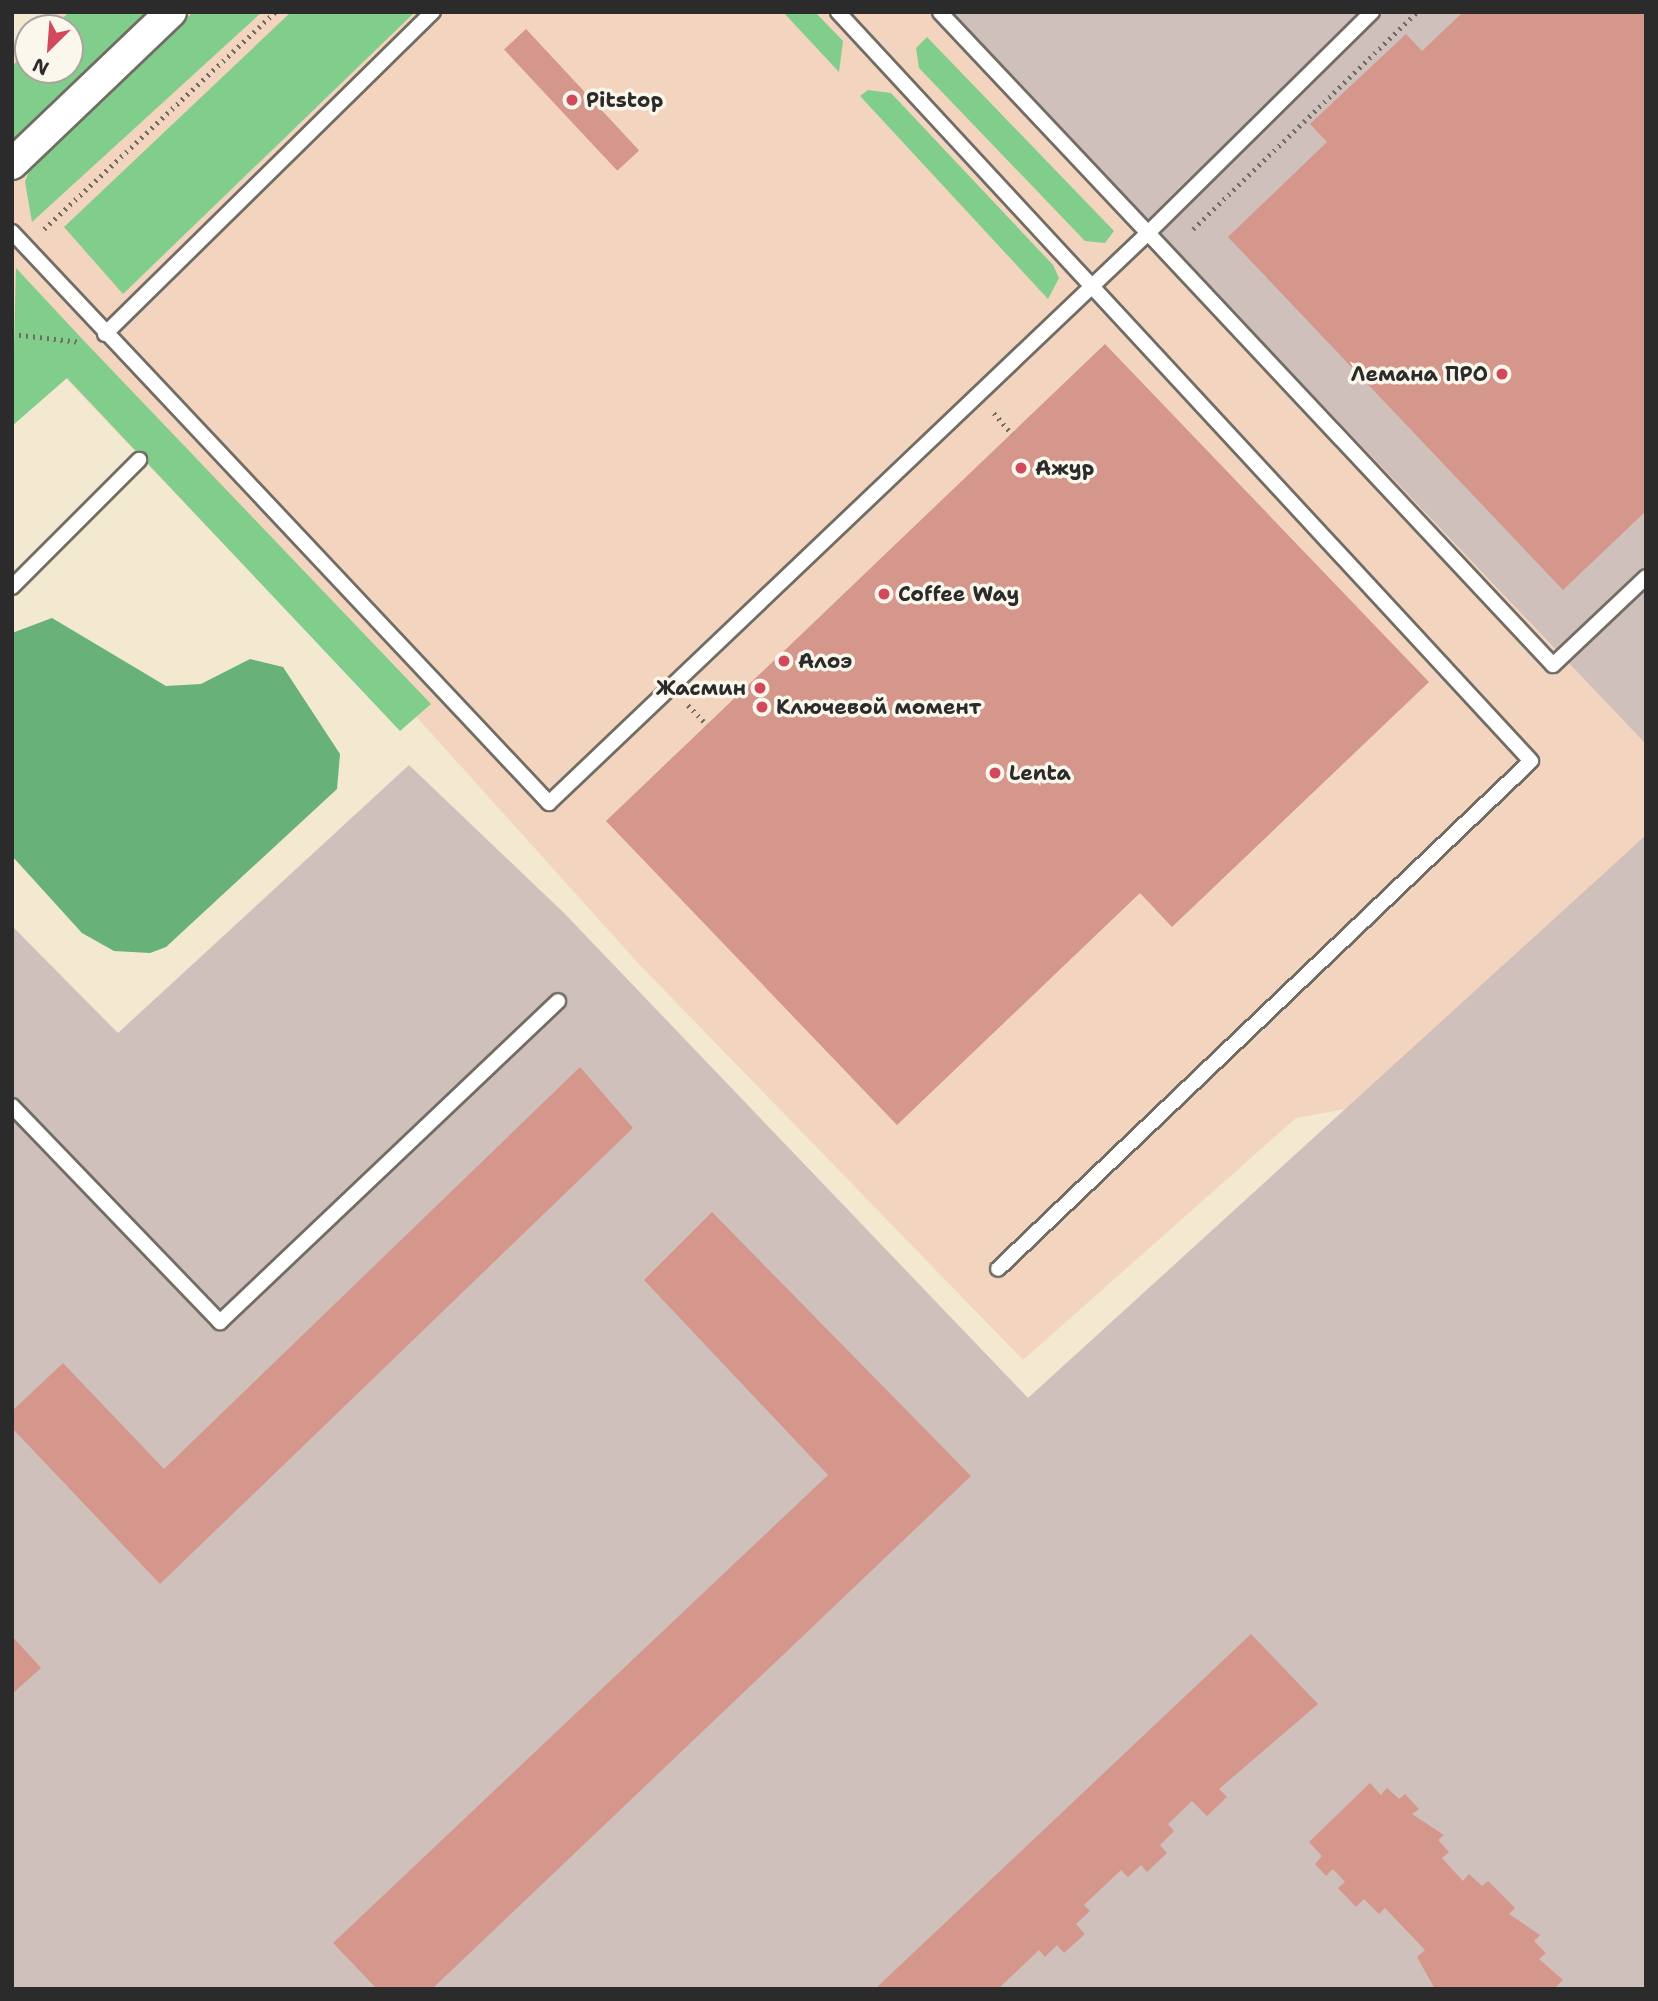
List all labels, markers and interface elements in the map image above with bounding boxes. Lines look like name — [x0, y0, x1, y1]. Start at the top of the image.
north arrow — [14, 14, 84, 84]
text: N — [29, 52, 53, 81]
place label: Pitstop — [586, 87, 663, 113]
marker: Pitstop — [564, 92, 580, 108]
place label: Лемана ПРО — [1351, 361, 1488, 387]
marker: Лемана ПРО — [1494, 366, 1510, 382]
place label: Ажур — [1035, 455, 1094, 481]
marker: Ажур — [1013, 460, 1029, 476]
place label: Coffee Way — [898, 581, 1019, 607]
marker: Coffee Way — [876, 586, 892, 602]
place label: Алоэ — [798, 648, 852, 674]
marker: Алоэ — [776, 653, 792, 669]
place label: Жасмин — [656, 675, 746, 701]
marker: Жасмин — [752, 680, 768, 696]
place label: Ключевой момент — [776, 694, 981, 720]
marker: Ключевой момент — [754, 699, 770, 715]
place label: Lenta — [1009, 760, 1071, 786]
marker: Lenta — [987, 765, 1003, 781]

